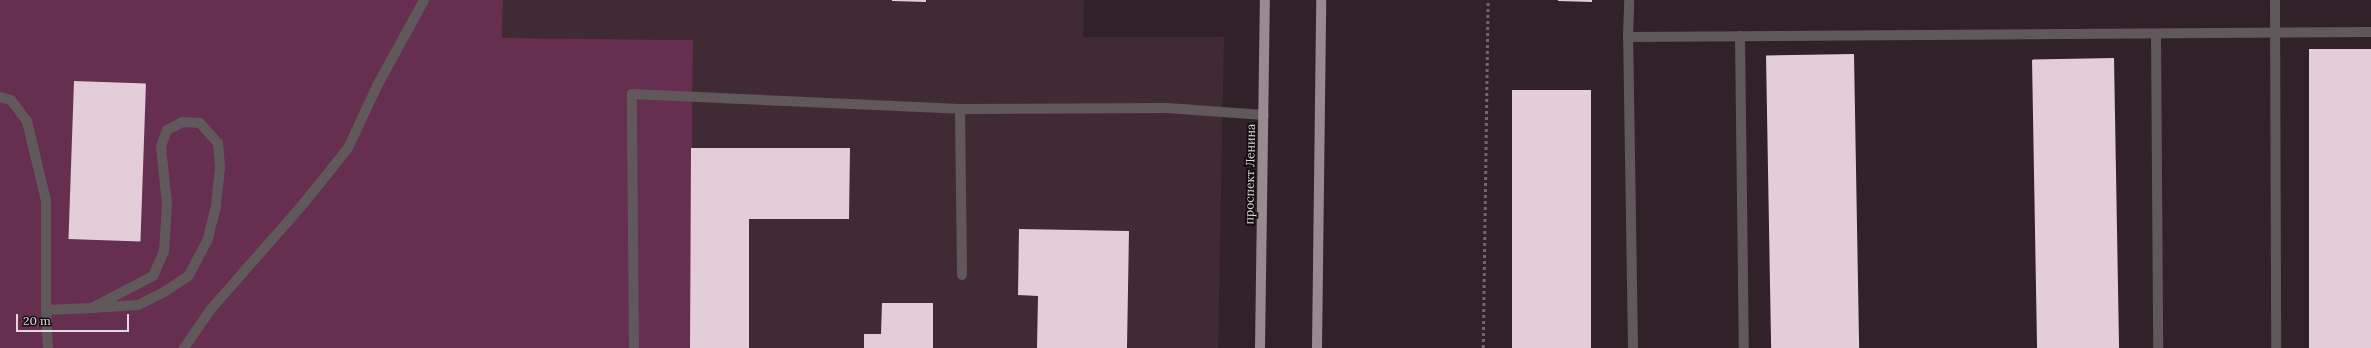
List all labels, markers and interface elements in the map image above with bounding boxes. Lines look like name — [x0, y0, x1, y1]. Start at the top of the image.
street label: проспект Ленина — [1242, 124, 1258, 224]
scale bar — [18, 306, 131, 332]
text: 20 m — [23, 313, 51, 328]

